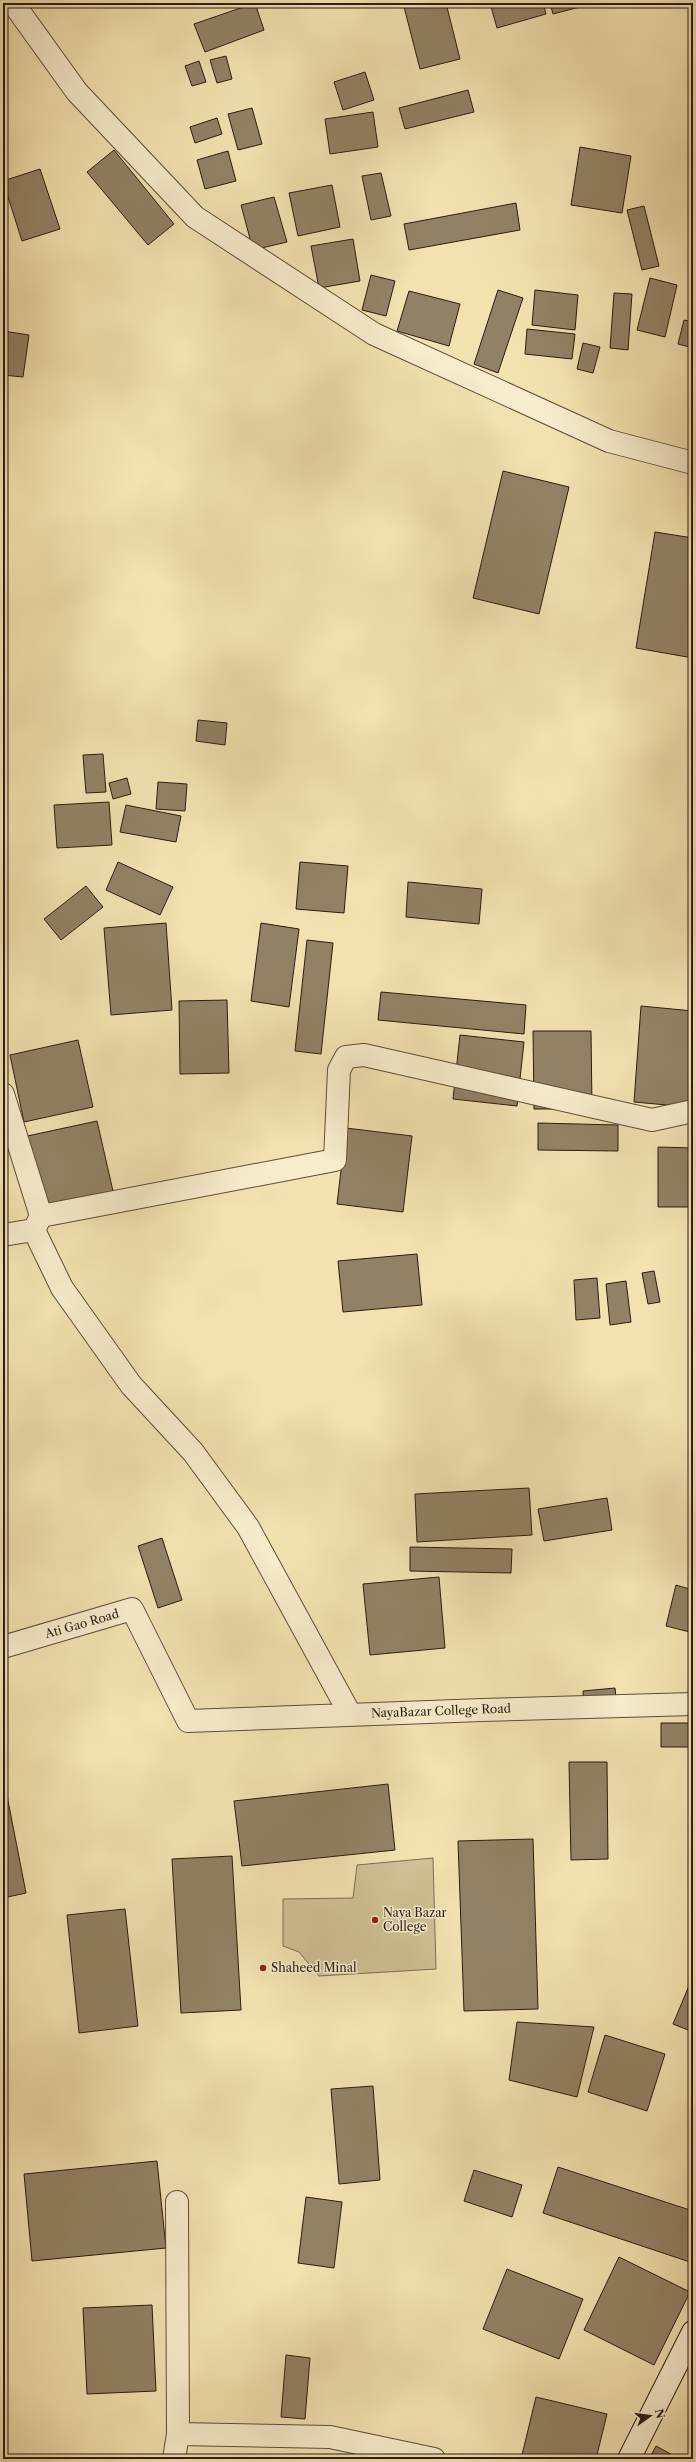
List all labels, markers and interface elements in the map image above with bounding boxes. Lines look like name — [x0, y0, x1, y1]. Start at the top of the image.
street label: Ati Gao Road — [42, 1606, 121, 1641]
street label: NayaBazar College Road — [371, 1701, 512, 1720]
place label: Naya Bazar College — [383, 1905, 447, 1934]
marker: Naya Bazar College — [370, 1915, 380, 1925]
place label: Shaheed Minal — [271, 1960, 357, 1975]
marker: Shaheed Minal — [258, 1963, 268, 1973]
north arrow — [630, 2396, 670, 2436]
text: N — [652, 2407, 668, 2420]

